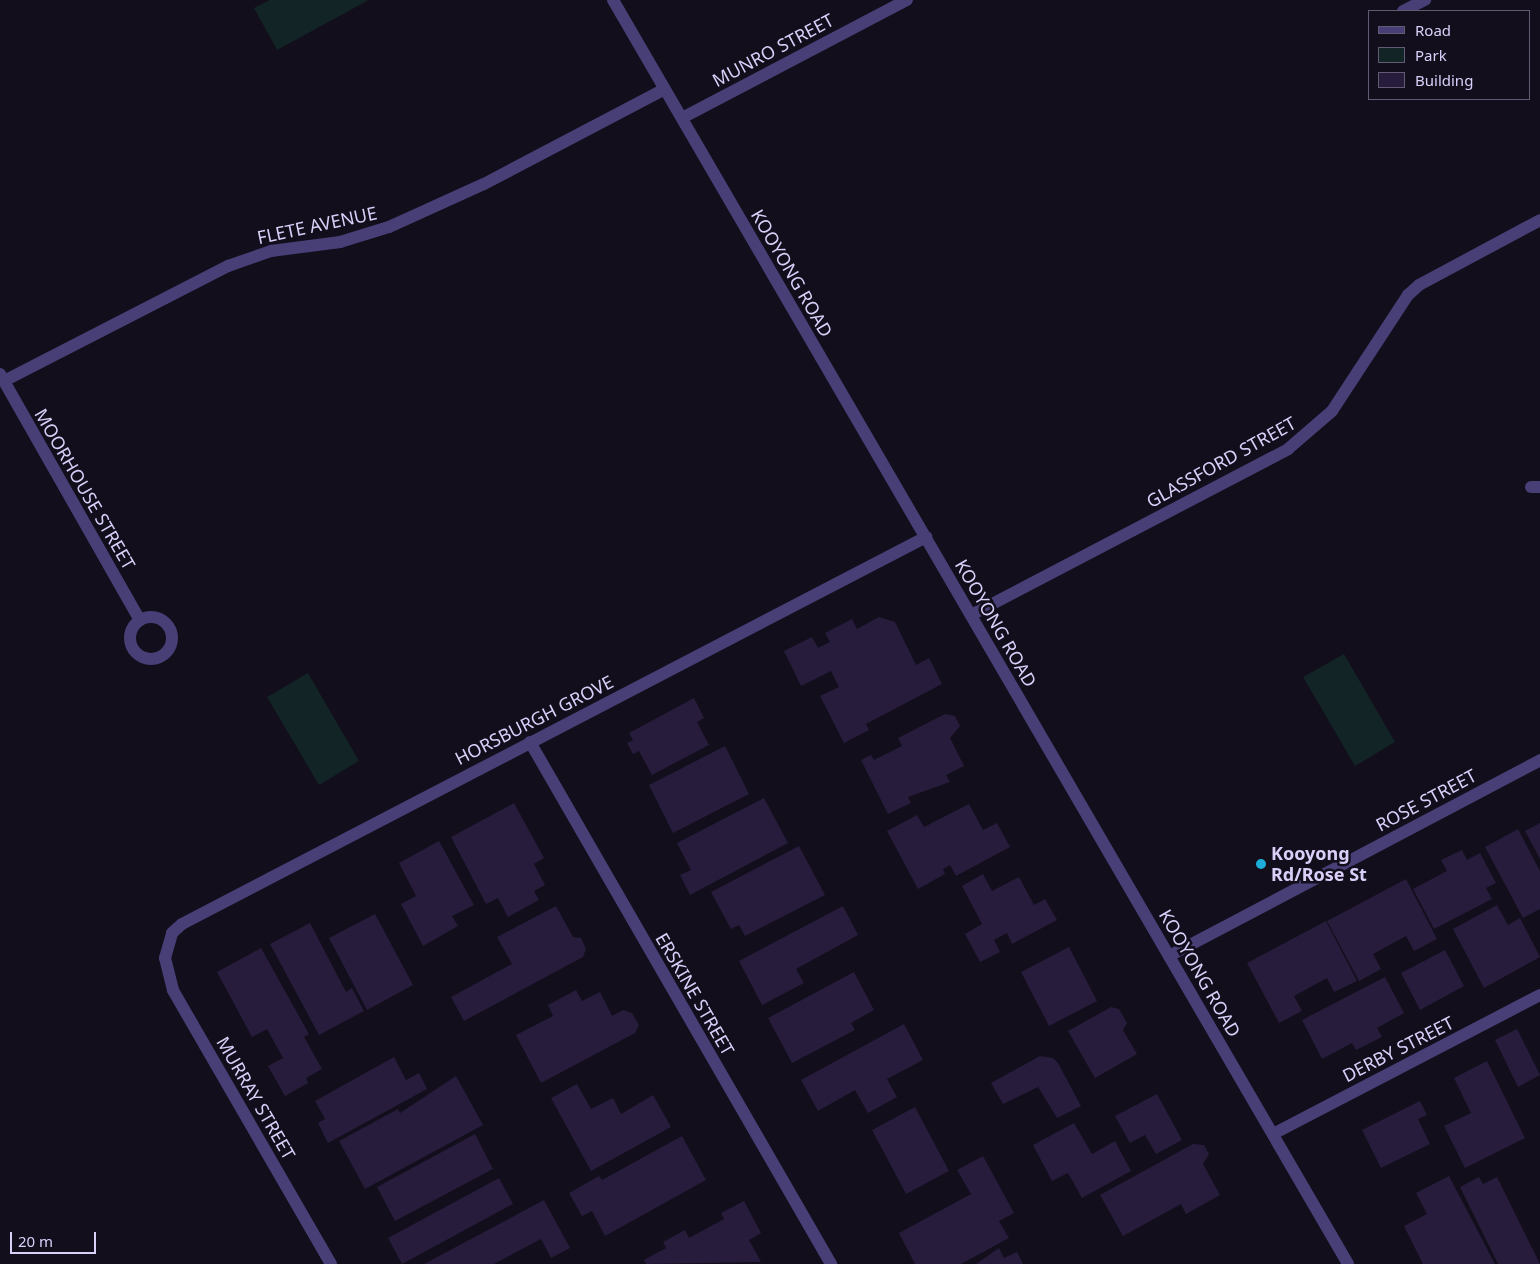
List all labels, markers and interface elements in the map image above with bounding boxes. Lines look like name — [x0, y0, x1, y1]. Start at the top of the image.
street label: MUNRO STREET — [709, 9, 837, 91]
legend — [1368, 10, 1530, 100]
text: Road — [1415, 20, 1451, 40]
text: Park — [1415, 45, 1447, 65]
text: Building — [1415, 70, 1473, 90]
street label: FLETE AVENUE — [255, 202, 379, 248]
street label: KOOYONG ROAD — [747, 205, 837, 341]
street label: MOORHOUSE STREET — [30, 405, 140, 573]
street label: GLASSFORD STREET — [1143, 412, 1299, 512]
street label: KOOYONG ROAD — [951, 555, 1041, 691]
street label: HORSBURGH GROVE — [451, 671, 617, 769]
street label: ROSE STREET — [1372, 764, 1480, 836]
place label: Kooyong Rd/Rose St — [1271, 843, 1367, 886]
marker: Kooyong Rd/Rose St — [1255, 858, 1267, 870]
street label: KOOYONG ROAD — [1155, 905, 1245, 1041]
street label: ERSKINE STREET — [651, 929, 739, 1059]
street label: DERBY STREET — [1339, 1012, 1457, 1086]
street label: MURRAY STREET — [212, 1033, 300, 1163]
scale bar — [12, 1222, 99, 1254]
text: 20 m — [18, 1231, 53, 1251]

